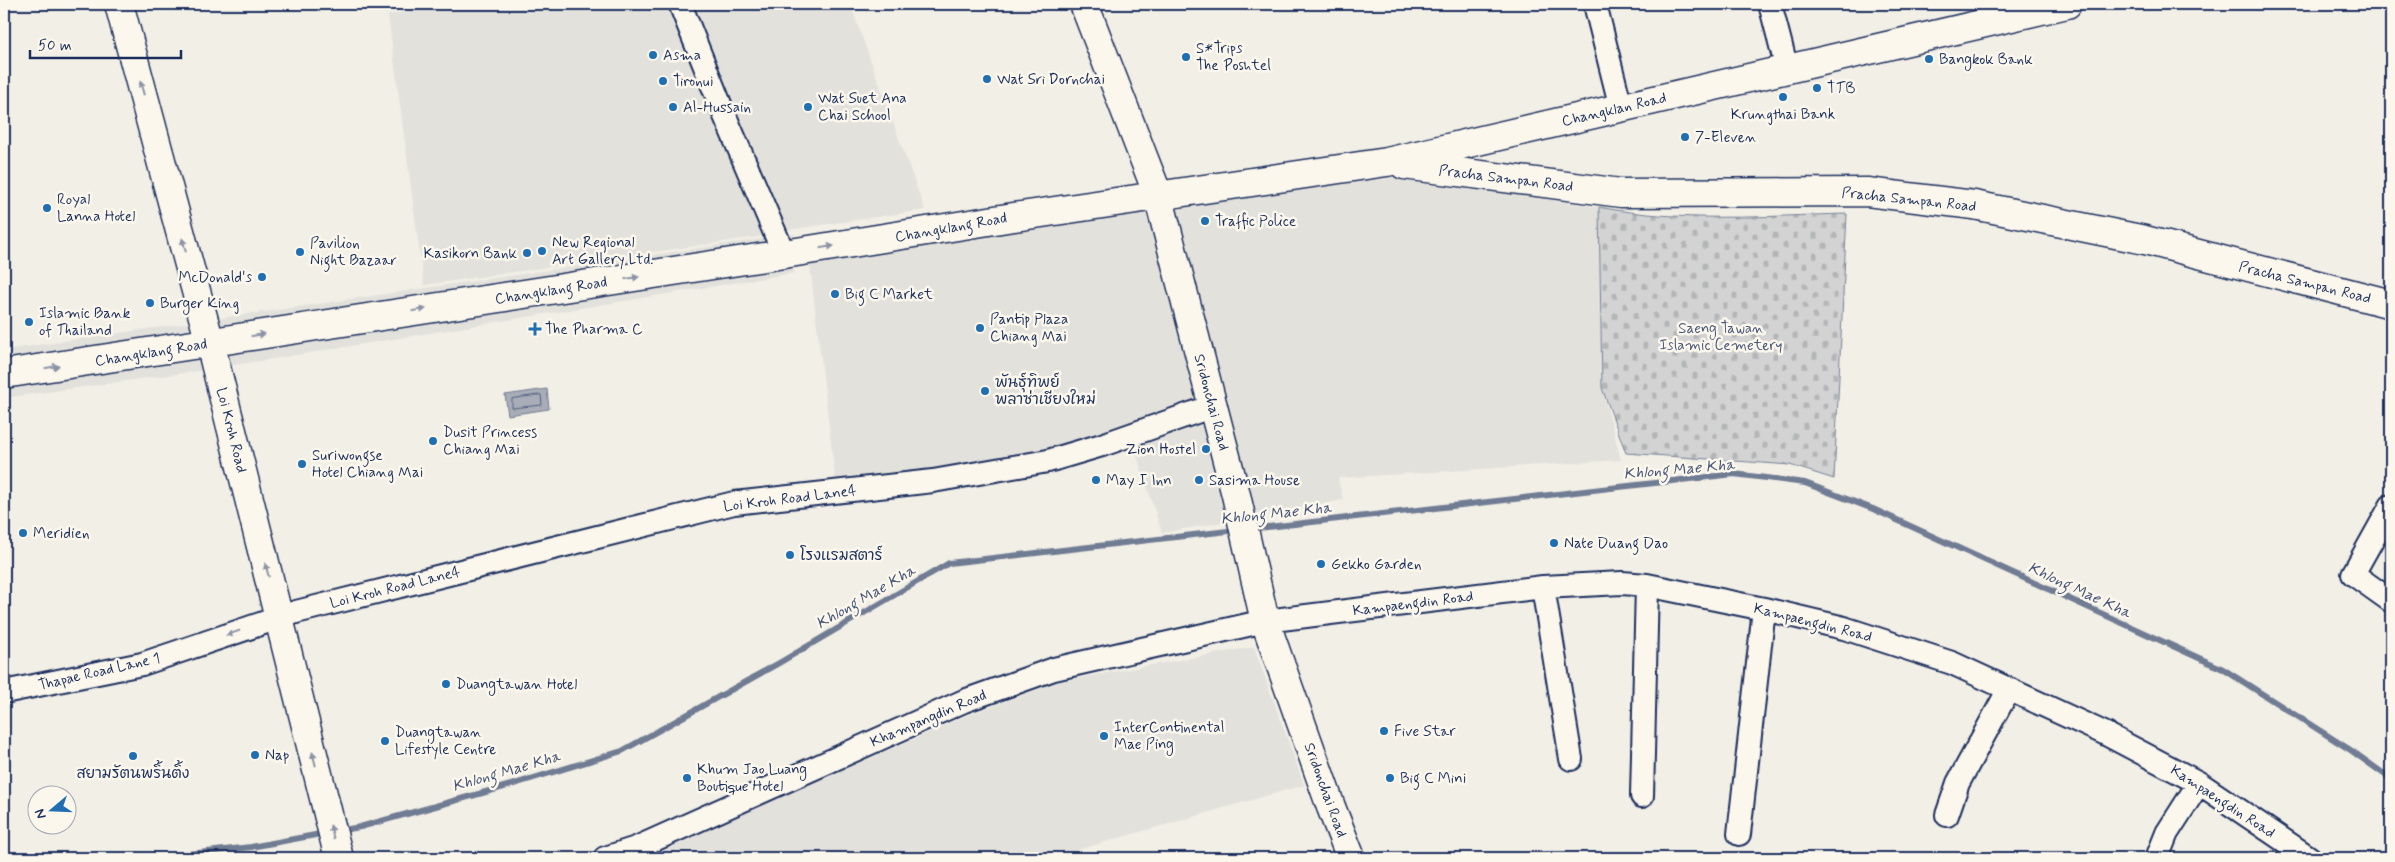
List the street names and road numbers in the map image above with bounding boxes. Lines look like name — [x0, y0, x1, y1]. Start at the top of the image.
street label: Changklan Road — [1560, 88, 1669, 132]
street label: Pracha Sampan Road — [1437, 161, 1574, 197]
street label: Pracha Sampan Road — [1840, 183, 1977, 217]
street label: Changklang Road — [894, 208, 1009, 249]
street label: Pracha Sampan Road — [2237, 257, 2373, 309]
street label: Changklang Road — [494, 272, 609, 311]
street label: Changklang Road — [94, 334, 209, 373]
street label: Sridonchai Road — [1189, 352, 1234, 453]
street label: Loi Kroh Road — [211, 386, 251, 475]
street label: Loi Kroh Road Lane4 — [722, 481, 858, 517]
street label: Loi Kroh Road Lane4 — [328, 562, 463, 614]
street label: Kampaengdin Road — [1352, 587, 1475, 622]
street label: Kampaengdin Road — [1751, 599, 1874, 648]
street label: Thapae Road Lane 1 — [36, 648, 162, 696]
street label: Khampangdin Road — [867, 685, 990, 753]
street label: Sridonchai Road — [1299, 740, 1351, 840]
street label: Kampaengdin Road — [2166, 760, 2279, 844]

